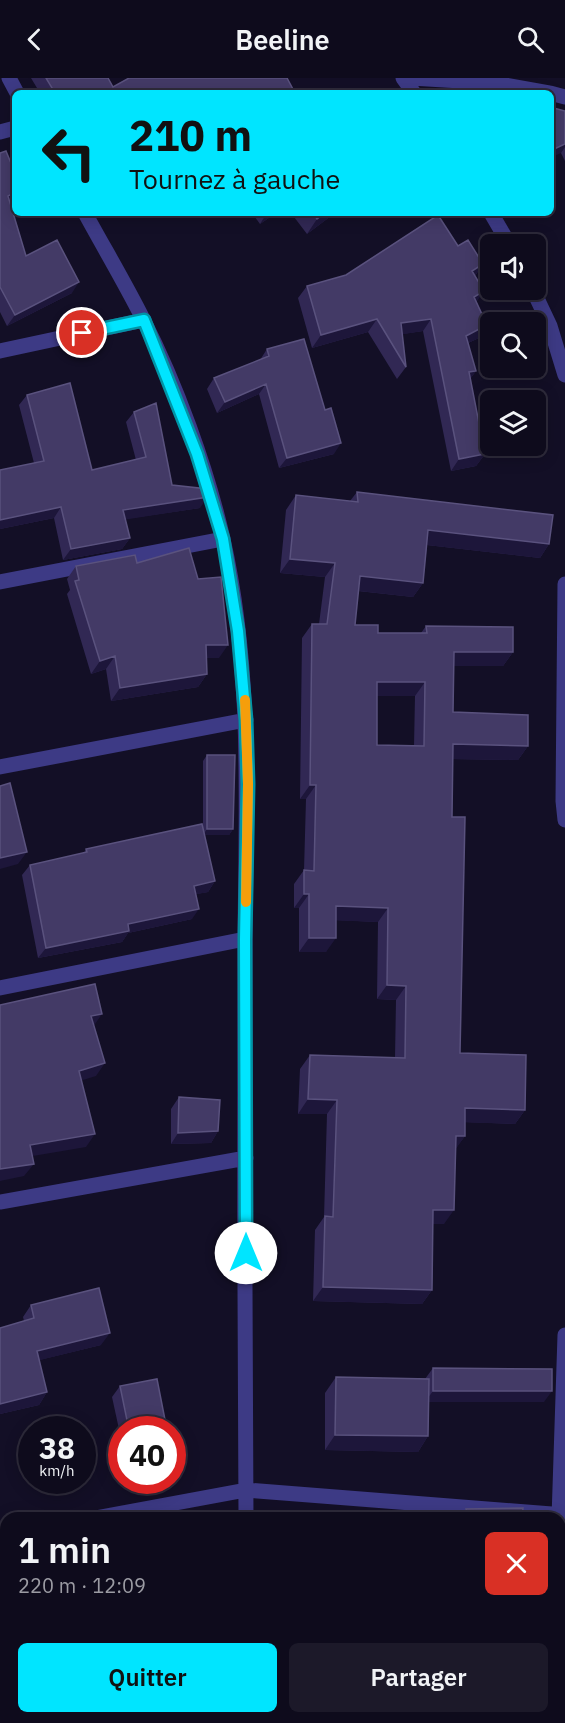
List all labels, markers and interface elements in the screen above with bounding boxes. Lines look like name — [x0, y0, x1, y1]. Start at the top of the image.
text: Beeline — [235, 22, 330, 57]
icon: back — [18, 23, 51, 56]
icon: search — [514, 23, 547, 56]
text: 210 m — [129, 108, 252, 163]
icon: left — [30, 114, 108, 192]
text: Tournez à gauche — [129, 161, 340, 196]
map controls — [480, 234, 546, 456]
button: sound — [480, 234, 546, 300]
pin — [56, 307, 107, 358]
button: search — [480, 312, 546, 378]
icon: arrive — [65, 316, 98, 349]
button: layers — [480, 390, 546, 456]
position arrow — [214, 1221, 278, 1285]
speed limit sign: 40 — [108, 1416, 186, 1494]
text: 38 — [39, 1428, 75, 1467]
text: km/h — [39, 1461, 75, 1480]
text: 1 min — [18, 1526, 111, 1573]
button: close — [485, 1532, 548, 1595]
text: 220 m · 12:09 — [18, 1572, 146, 1599]
button: Quitter — [18, 1643, 277, 1712]
button: Partager — [289, 1643, 548, 1712]

